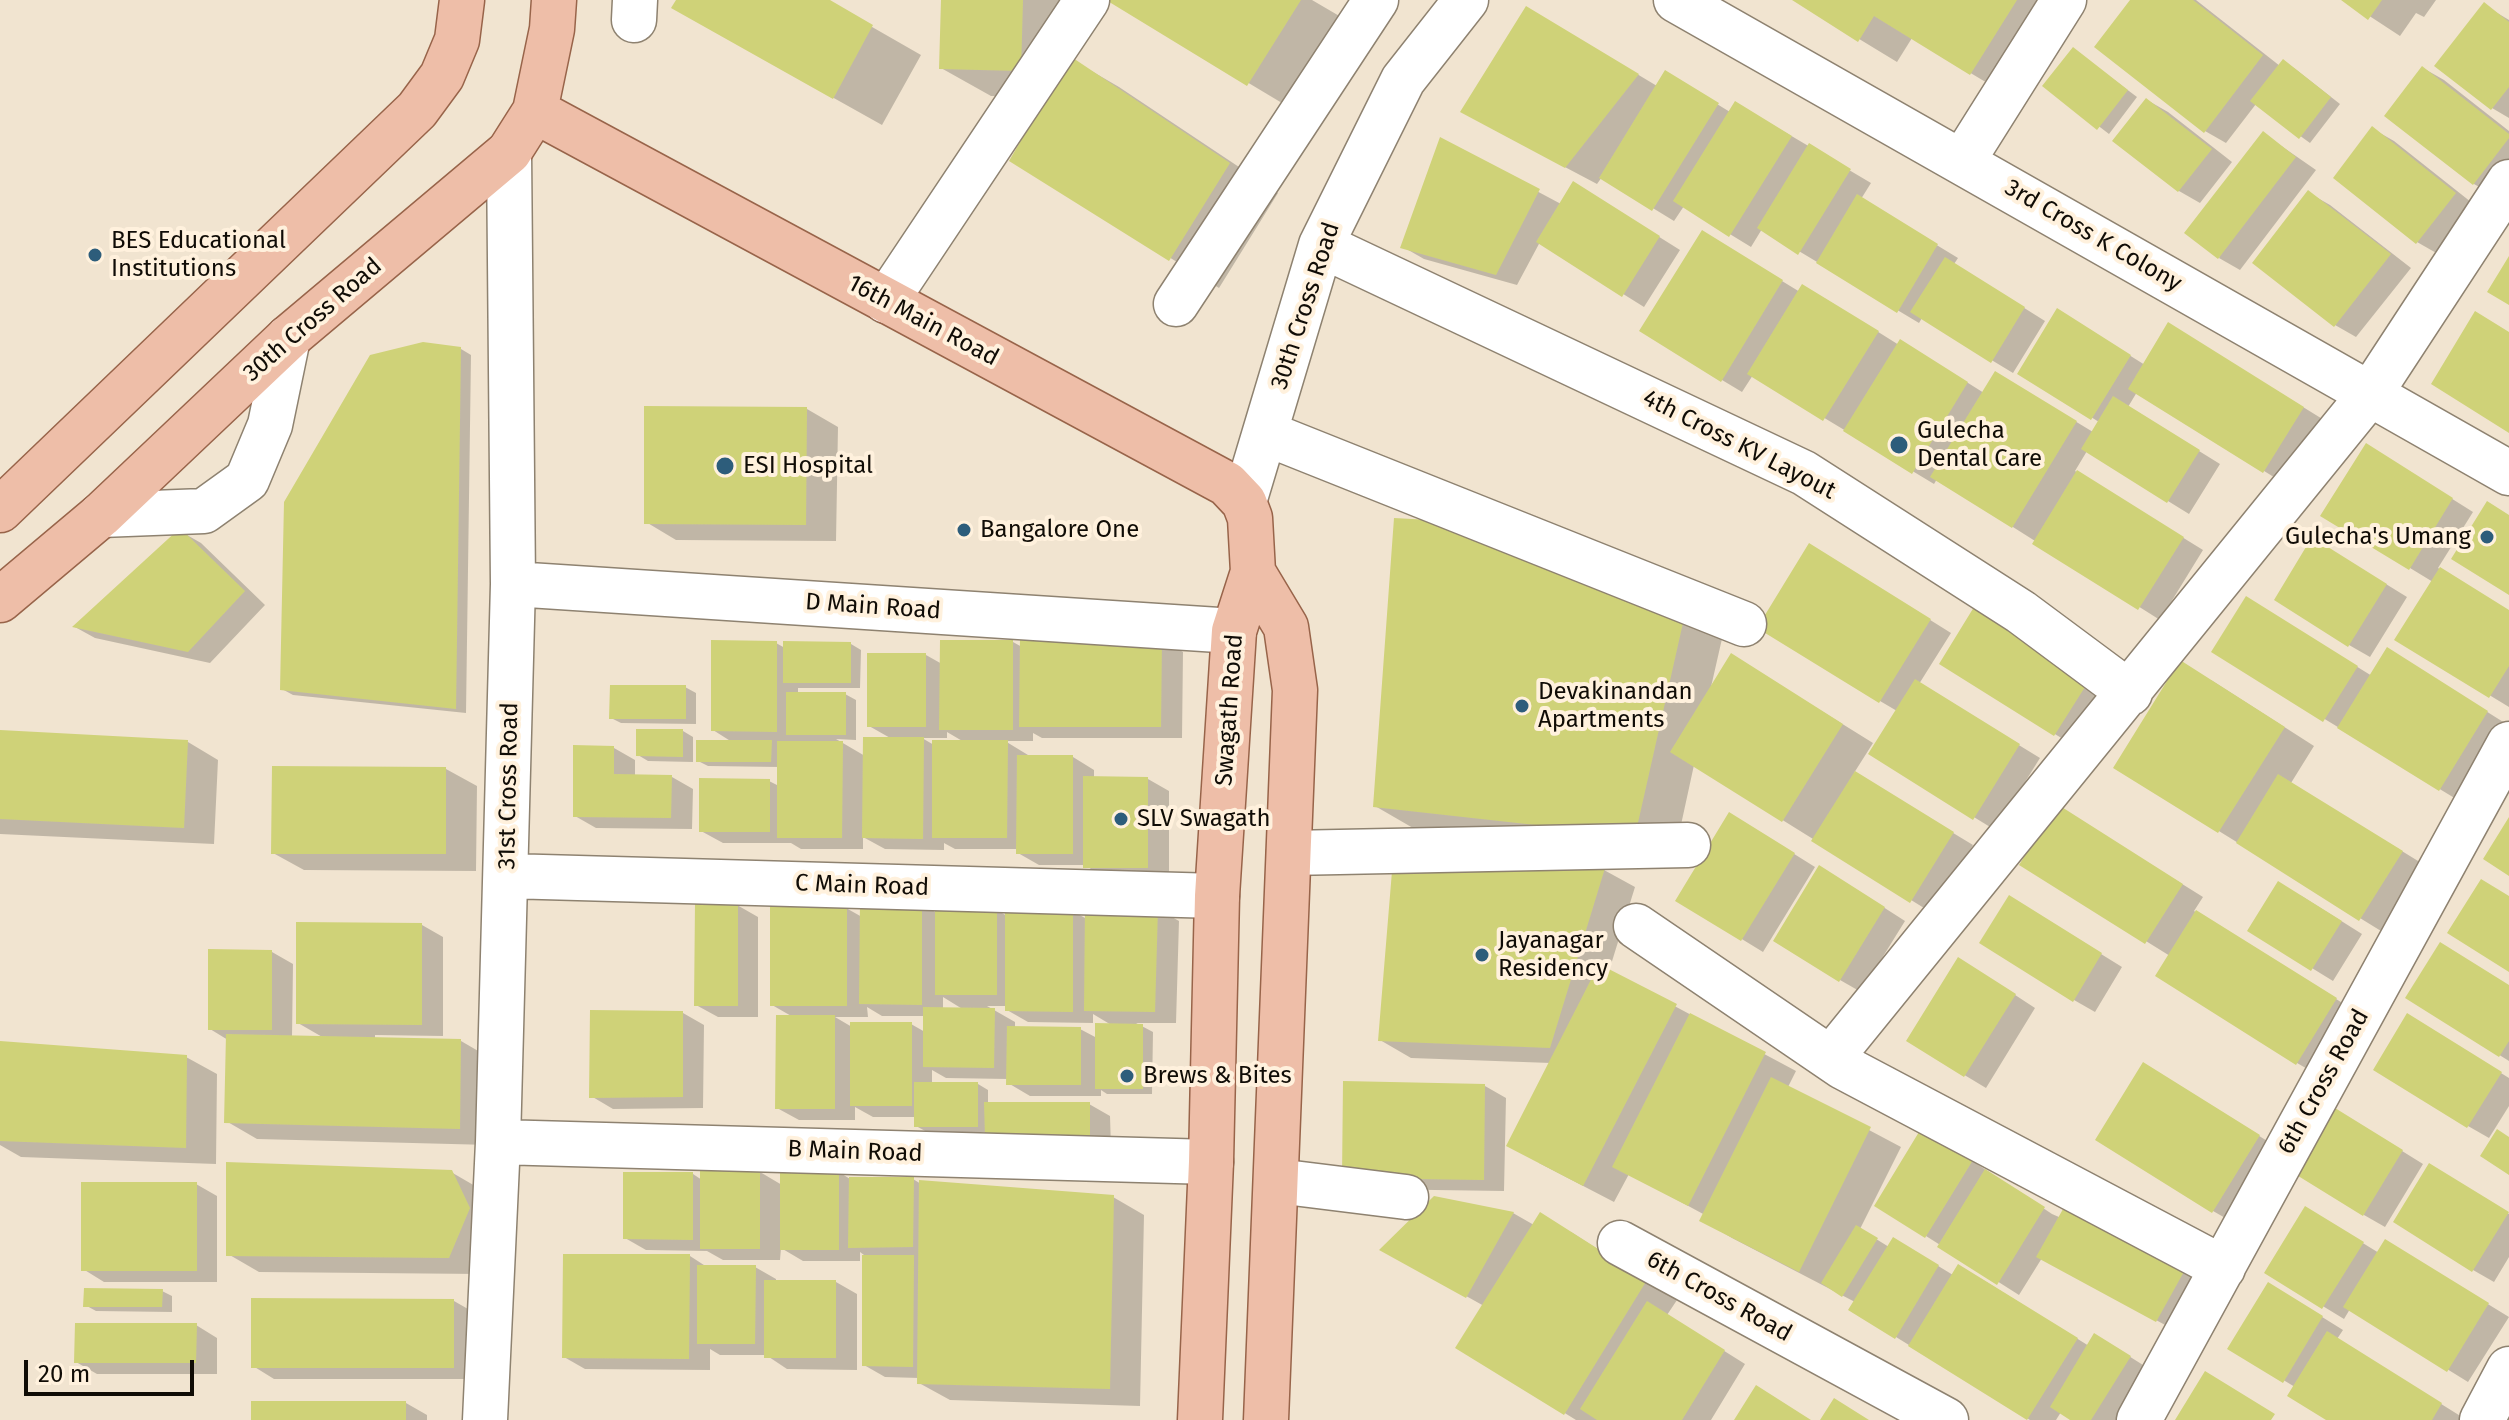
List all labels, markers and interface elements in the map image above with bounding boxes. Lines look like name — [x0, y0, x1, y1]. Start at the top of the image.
street label: 3rd Cross K Colony — [1999, 174, 2187, 298]
street label: 30th Cross Road — [1265, 219, 1347, 393]
place label: BES Educational Institutions — [111, 227, 286, 283]
marker: BES Educational Institutions — [86, 246, 104, 264]
street label: 30th Cross Road — [238, 252, 388, 388]
street label: 16th Main Road — [843, 269, 1003, 373]
street label: 4th Cross KV Layout — [1638, 384, 1840, 506]
place label: Gulecha Dental Care — [1917, 417, 2042, 473]
marker: Gulecha Dental Care — [1888, 434, 1910, 456]
place label: ESI Hospital — [743, 452, 873, 480]
marker: ESI Hospital — [714, 455, 736, 477]
place label: Bangalore One — [980, 516, 1139, 544]
marker: Bangalore One — [955, 521, 973, 539]
place label: Gulecha's Umang — [2285, 523, 2471, 551]
marker: Gulecha's Umang — [2478, 528, 2496, 546]
street label: D Main Road — [804, 588, 942, 626]
street label: Swagath Road — [1210, 633, 1250, 787]
place label: Devakinandan Apartments — [1538, 678, 1693, 734]
marker: Devakinandan Apartments — [1513, 697, 1531, 715]
street label: 31st Cross Road — [493, 702, 525, 870]
place label: SLV Swagath — [1137, 805, 1270, 833]
marker: SLV Swagath — [1112, 810, 1130, 828]
street label: C Main Road — [795, 869, 929, 903]
place label: Jayanagar Residency — [1498, 927, 1608, 983]
marker: Jayanagar Residency — [1473, 946, 1491, 964]
street label: 6th Cross Road — [2272, 1004, 2376, 1160]
place label: Brews & Bites — [1143, 1062, 1292, 1090]
marker: Brews & Bites — [1118, 1067, 1136, 1085]
street label: B Main Road — [787, 1135, 923, 1169]
street label: 6th Cross Road — [1641, 1245, 1797, 1349]
scale bar — [28, 1344, 198, 1394]
text: 20 m — [38, 1360, 90, 1388]

